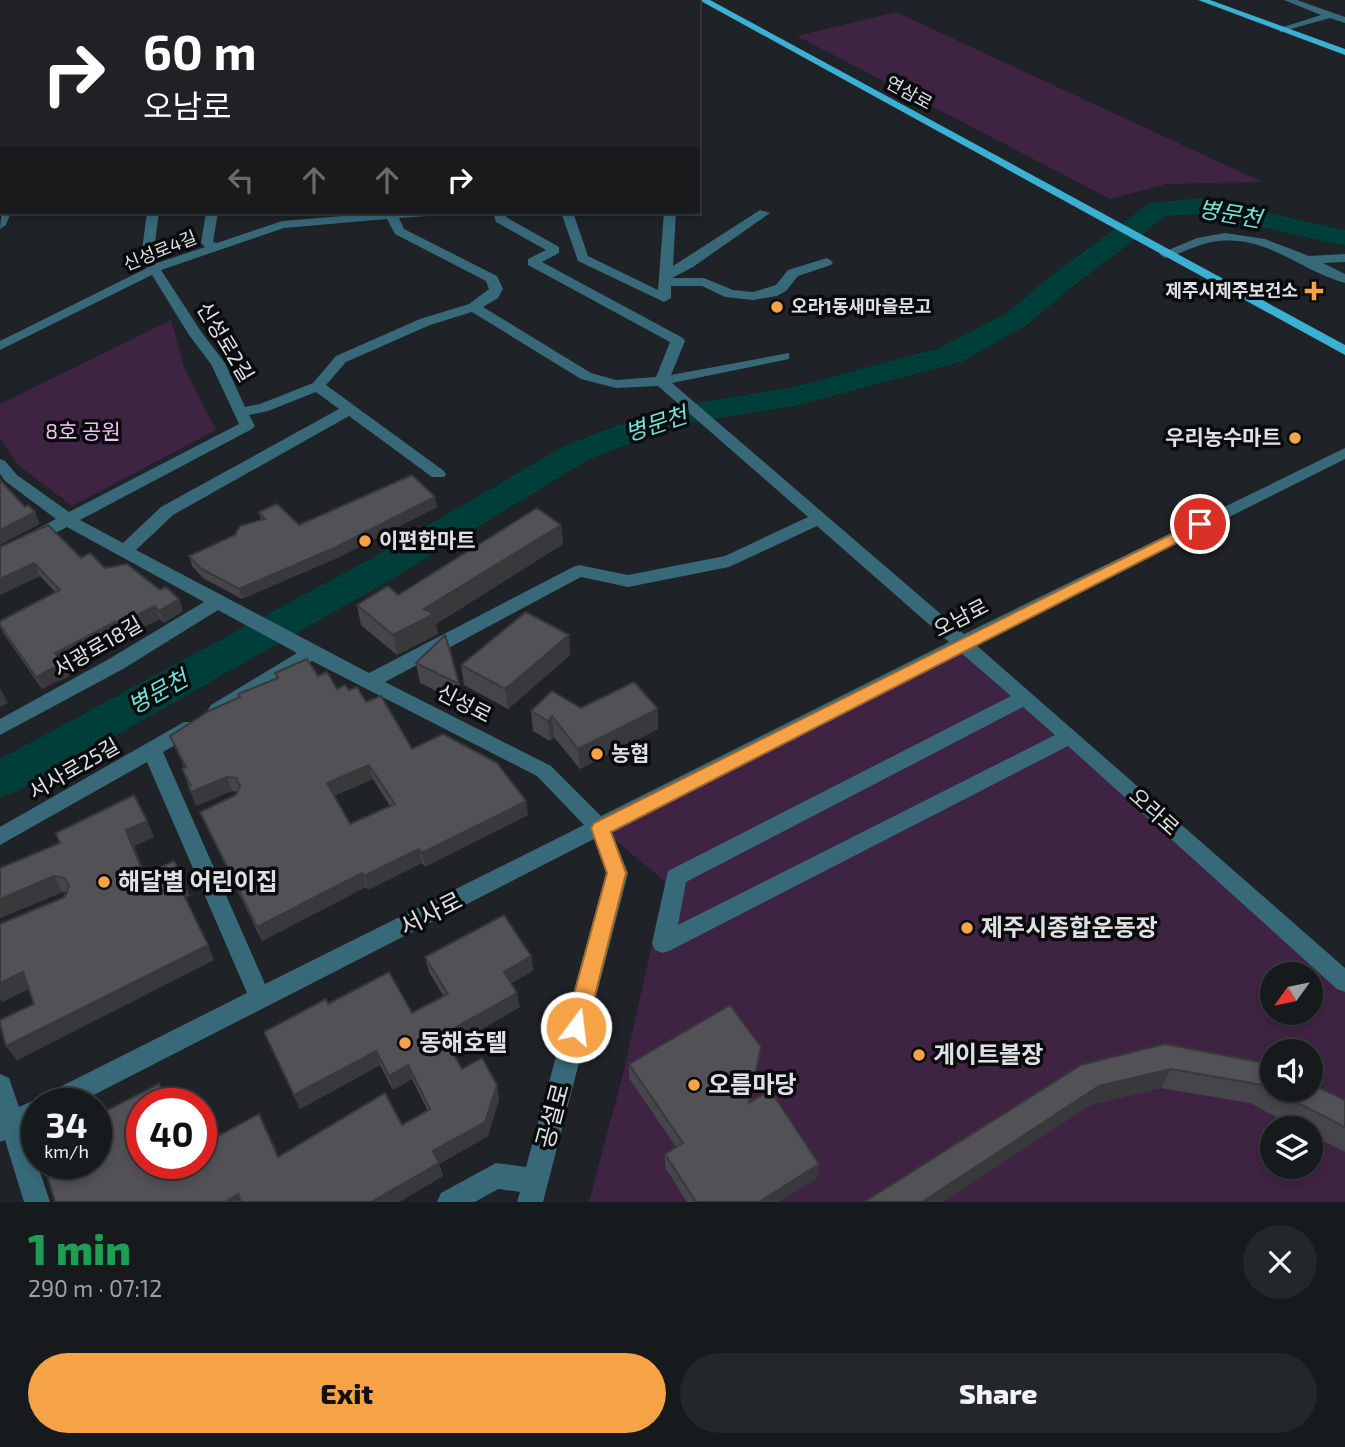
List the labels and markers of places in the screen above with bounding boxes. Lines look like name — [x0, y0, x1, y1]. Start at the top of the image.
place label: 제주시제주보건소 — [1166, 279, 1298, 301]
marker: 제주시제주보건소 — [1304, 281, 1324, 301]
place label: 오라1동새마을문고 — [791, 295, 931, 317]
marker: 오라1동새마을문고 — [769, 299, 785, 315]
place label: 우리농수마트 — [1165, 424, 1281, 449]
marker: 우리농수마트 — [1287, 430, 1303, 446]
pin — [1170, 494, 1230, 554]
place label: 이편한마트 — [379, 527, 476, 552]
marker: 이편한마트 — [357, 533, 373, 549]
place label: 농협 — [611, 740, 650, 765]
marker: 농협 — [589, 746, 605, 762]
place label: 해달별 어린이집 — [118, 866, 278, 895]
marker: 해달별 어린이집 — [96, 874, 112, 890]
place label: 제주시종합운동장 — [981, 912, 1158, 941]
marker: 제주시종합운동장 — [959, 920, 975, 936]
place label: 동해호텔 — [419, 1027, 507, 1056]
marker: 동해호텔 — [397, 1035, 413, 1051]
place label: 게이트볼장 — [933, 1039, 1043, 1068]
marker: 게이트볼장 — [911, 1047, 927, 1063]
place label: 오름마당 — [708, 1069, 796, 1098]
marker: 오름마당 — [686, 1077, 702, 1093]

